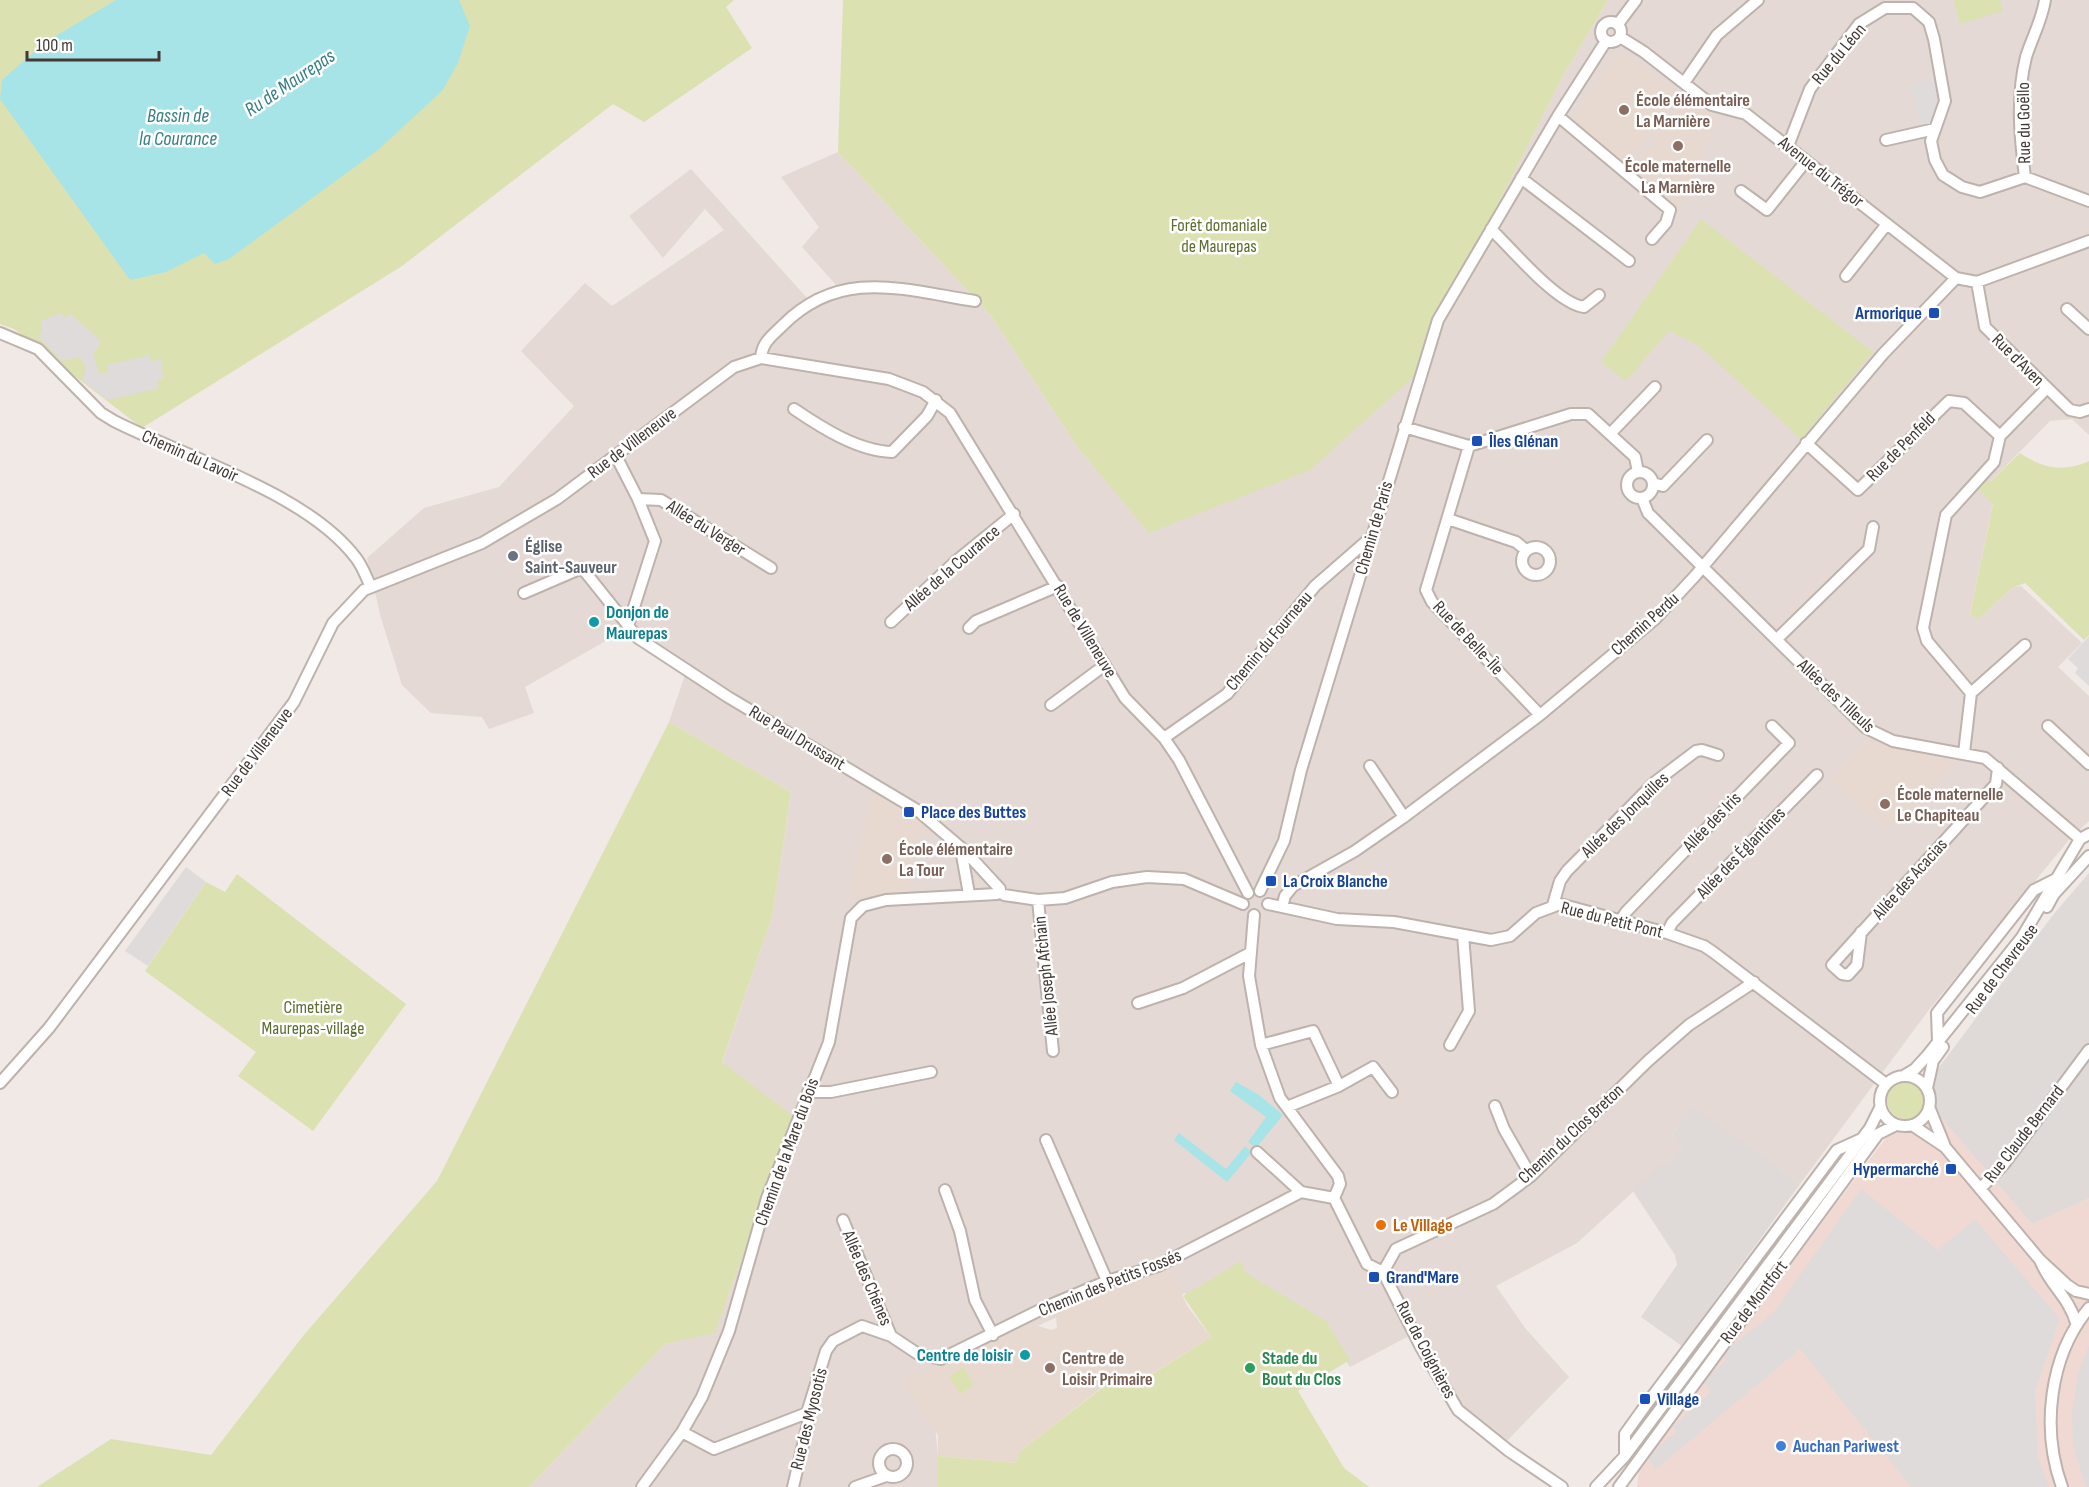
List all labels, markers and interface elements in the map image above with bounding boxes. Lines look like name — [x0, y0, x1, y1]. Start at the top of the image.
street label: Rue du Léon — [1808, 19, 1870, 89]
scale bar — [27, 24, 159, 62]
text: 100 m — [36, 35, 73, 56]
water label: Ru de Maurepas — [240, 44, 340, 122]
street label: Rue du Goëllo — [2013, 82, 2035, 164]
place label: École élémentaire La Marnière — [1636, 90, 1750, 132]
marker: École élémentaire La Marnière — [1617, 103, 1631, 117]
water label: Bassin de la Courance — [139, 104, 217, 151]
street label: Avenue du Trégor — [1773, 132, 1868, 212]
marker: École maternelle La Marnière — [1671, 139, 1685, 153]
place label: École maternelle La Marnière — [1625, 156, 1731, 198]
park label: Forêt domaniale de Maurepas — [1171, 215, 1267, 257]
place label: Armorique — [1854, 303, 1922, 324]
marker: Armorique — [1927, 306, 1941, 320]
street label: Rue d'Aven — [1987, 329, 2049, 391]
street label: Rue de Villeneuve — [584, 403, 680, 483]
street label: Rue de Penfeld — [1862, 408, 1940, 486]
street label: Chemin du Lavoir — [139, 425, 241, 487]
place label: Îles Glénan — [1488, 431, 1558, 452]
marker: Îles Glénan — [1470, 434, 1484, 448]
street label: Chemin de Paris — [1351, 479, 1397, 577]
street label: Allée du Verger — [662, 495, 749, 560]
street label: Allée de la Courance — [899, 521, 1004, 616]
place label: Église Saint-Sauveur — [525, 536, 617, 578]
marker: Église Saint-Sauveur — [506, 549, 520, 563]
street label: Rue de Villeneuve — [1049, 580, 1121, 682]
street label: Chemin du Fourneau — [1221, 587, 1317, 695]
street label: Chemin Perdu — [1607, 588, 1683, 660]
street label: Rue de Belle-Île — [1428, 597, 1508, 679]
place label: Donjon de Maurepas — [606, 602, 669, 644]
marker: Donjon de Maurepas — [587, 615, 601, 629]
street label: Allée des Tilleuls — [1792, 654, 1879, 737]
street label: Rue Paul Drussant — [745, 701, 849, 775]
street label: Rue de Villeneuve — [217, 704, 297, 800]
street label: Allée des Jonquilles — [1576, 768, 1673, 863]
place label: École maternelle Le Chapiteau — [1897, 784, 2003, 826]
street label: Allée des Iris — [1678, 788, 1745, 857]
marker: École maternelle Le Chapiteau — [1878, 797, 1892, 811]
place label: Place des Buttes — [921, 802, 1026, 823]
street label: Allée des Églantines — [1691, 803, 1790, 904]
marker: Place des Buttes — [902, 805, 916, 819]
street label: Allée des Acacias — [1867, 834, 1952, 925]
place label: École élémentaire La Tour — [899, 839, 1013, 881]
marker: École élémentaire La Tour — [880, 852, 894, 866]
place label: La Croix Blanche — [1283, 871, 1388, 892]
marker: La Croix Blanche — [1264, 874, 1278, 888]
street label: Rue du Petit Pont — [1559, 897, 1666, 943]
street label: Allée Joseph Afchain — [1029, 915, 1063, 1038]
street label: Rue de Chevreuse — [1961, 920, 2043, 1018]
park label: Cimetière Maurepas-village — [262, 997, 364, 1039]
street label: Chemin de la Mare du Bois — [751, 1075, 823, 1229]
street label: Chemin du Clos Breton — [1514, 1080, 1628, 1188]
street label: Rue Claude Bernard — [1980, 1081, 2068, 1187]
place label: Hypermarché — [1853, 1159, 1939, 1180]
marker: Hypermarché — [1944, 1162, 1958, 1176]
place label: Le Village — [1393, 1215, 1453, 1236]
marker: Le Village — [1374, 1218, 1388, 1232]
street label: Allée des Chênes — [837, 1226, 896, 1329]
street label: Chemin des Petits Fossés — [1036, 1245, 1184, 1321]
street label: Rue de Montfort — [1716, 1256, 1792, 1348]
place label: Grand'Mare — [1386, 1267, 1459, 1288]
marker: Grand'Mare — [1367, 1270, 1381, 1284]
street label: Rue de Coignières — [1392, 1298, 1460, 1402]
place label: Centre de loisir — [917, 1345, 1013, 1366]
marker: Centre de loisir — [1018, 1348, 1032, 1362]
place label: Centre de Loisir Primaire — [1062, 1348, 1153, 1390]
place label: Stade du Bout du Clos — [1262, 1348, 1341, 1390]
marker: Centre de Loisir Primaire — [1043, 1361, 1057, 1375]
marker: Stade du Bout du Clos — [1243, 1361, 1257, 1375]
street label: Rue des Myosotis — [786, 1366, 832, 1472]
place label: Village — [1657, 1389, 1699, 1410]
marker: Village — [1638, 1392, 1652, 1406]
place label: Auchan Pariwest — [1792, 1436, 1899, 1457]
marker: Auchan Pariwest — [1774, 1439, 1788, 1453]

